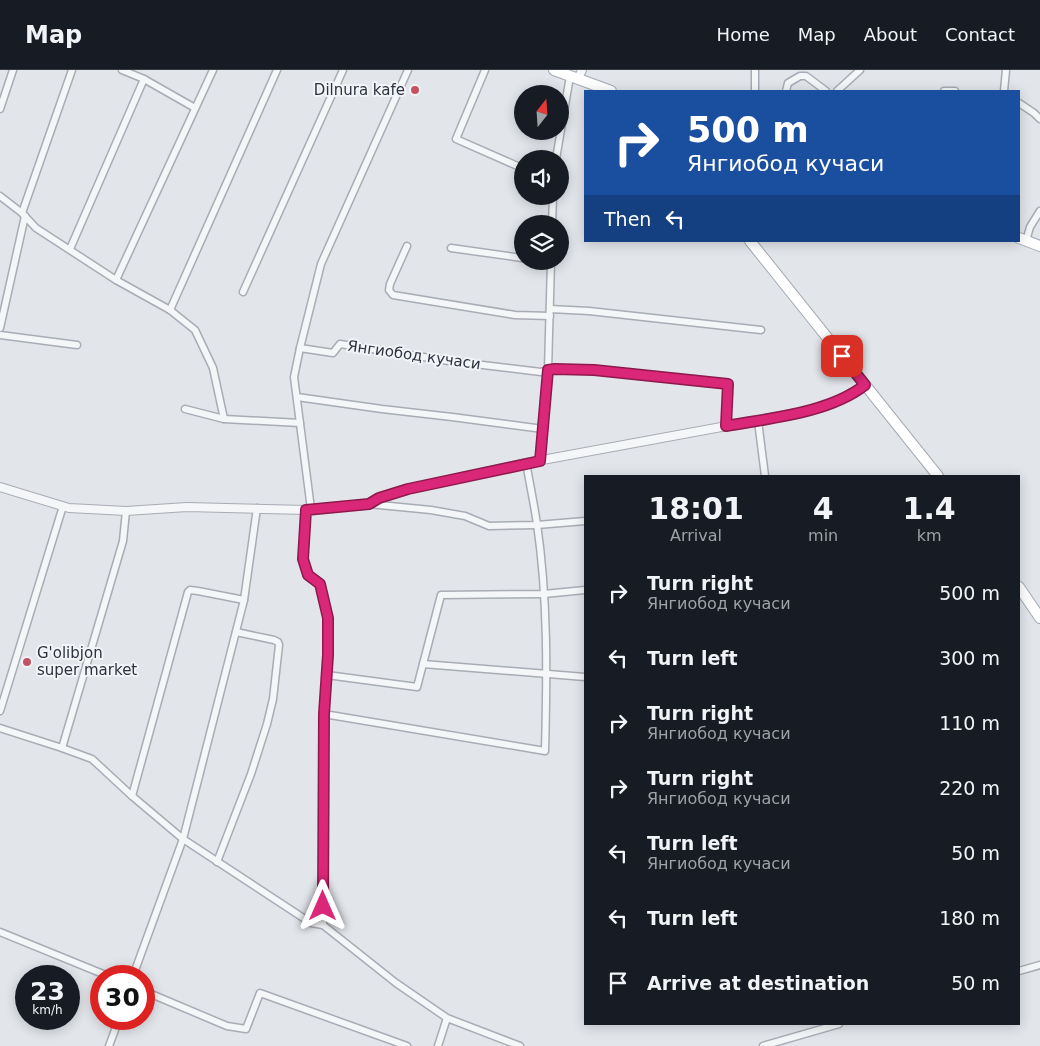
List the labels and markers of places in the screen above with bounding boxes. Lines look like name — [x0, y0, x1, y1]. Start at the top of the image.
place label: Dilnura kafe — [314, 81, 405, 99]
marker: Dilnura kafe — [409, 84, 421, 96]
pin — [821, 335, 863, 377]
place label: G'olibjon super market — [37, 644, 137, 679]
marker: G'olibjon super market — [21, 656, 33, 668]

